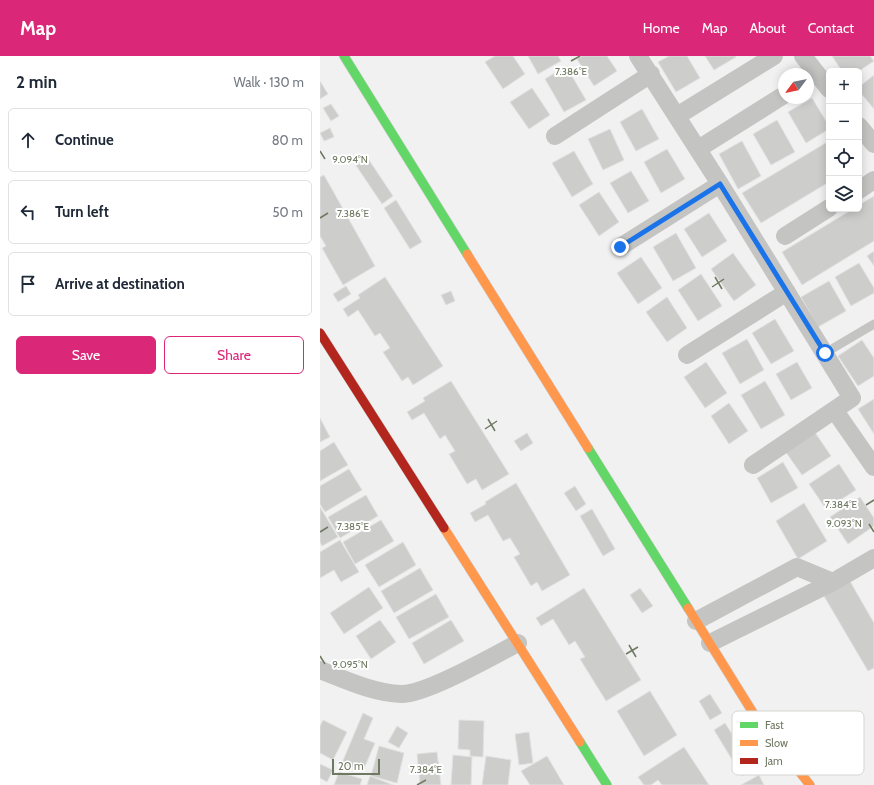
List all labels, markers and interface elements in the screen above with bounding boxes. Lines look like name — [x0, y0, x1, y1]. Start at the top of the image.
text: Map — [20, 17, 56, 40]
text: Home — [643, 19, 680, 37]
text: Map — [702, 19, 727, 37]
text: About — [749, 19, 786, 37]
text: Contact — [808, 19, 854, 37]
text: 7.386°E — [555, 65, 588, 78]
north arrow — [778, 68, 814, 104]
map controls — [826, 68, 862, 212]
button: + — [826, 68, 862, 104]
text: 2 min — [16, 72, 57, 92]
text: Walk · 130 m — [233, 74, 304, 90]
button: − — [826, 104, 862, 140]
icon: ahead — [17, 129, 39, 151]
text: Continue — [55, 131, 114, 149]
text: 80 m — [272, 132, 303, 148]
button: locate — [826, 140, 862, 176]
text: 9.094°N — [332, 153, 368, 166]
button: layers — [826, 176, 862, 212]
icon: left — [17, 201, 39, 223]
text: Turn left — [55, 203, 109, 221]
text: 50 m — [273, 204, 303, 220]
text: 7.386°E — [337, 207, 370, 220]
route end — [611, 238, 629, 256]
icon: arrive — [17, 273, 39, 295]
text: Arrive at destination — [55, 275, 185, 293]
button: Save — [16, 336, 156, 374]
button: Share — [164, 336, 304, 374]
route start — [816, 344, 834, 362]
text: 7.384°E — [825, 498, 858, 511]
text: 9.093°N — [826, 517, 862, 530]
text: 7.385°E — [337, 520, 369, 533]
text: 9.095°N — [332, 658, 368, 671]
legend — [732, 711, 864, 775]
text: Fast — [765, 718, 784, 732]
text: Slow — [765, 736, 788, 750]
text: Jam — [764, 754, 783, 768]
scale bar — [332, 757, 380, 776]
text: 20 m — [338, 759, 364, 773]
text: 7.384°E — [410, 763, 443, 776]

